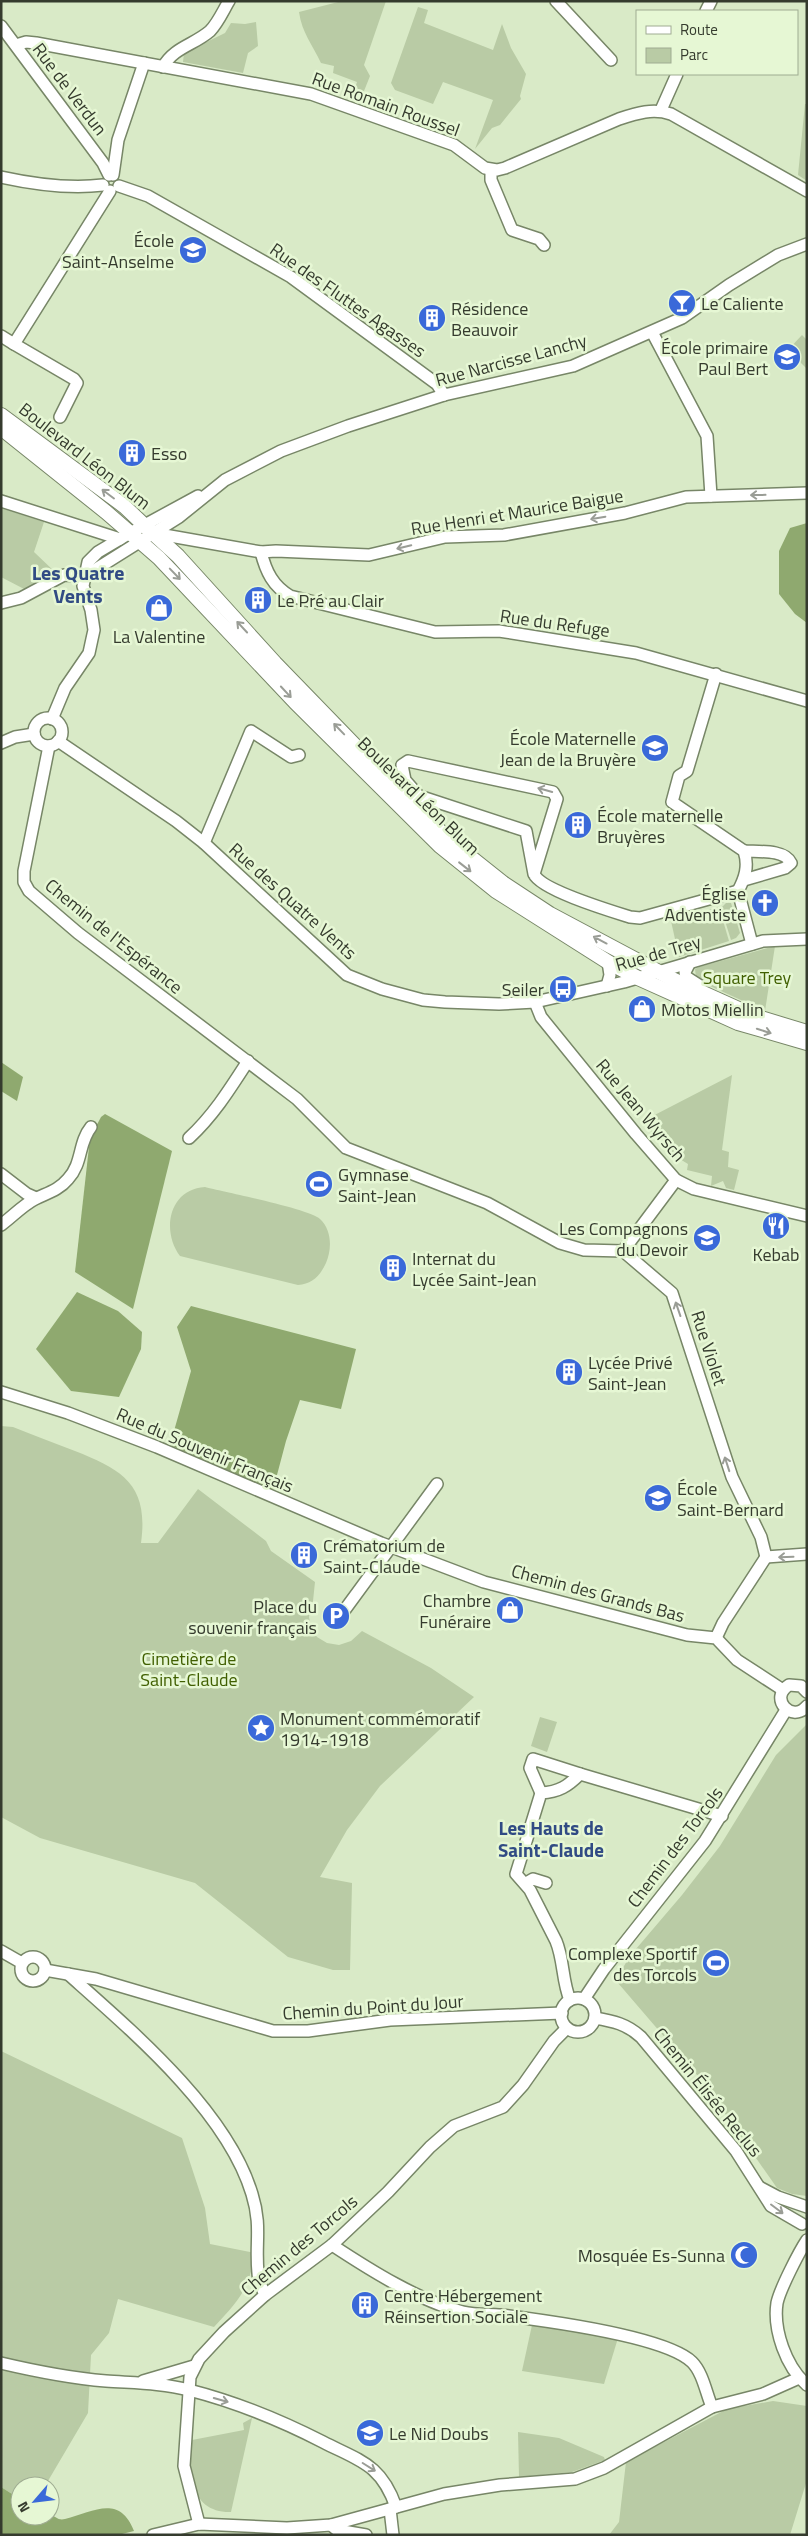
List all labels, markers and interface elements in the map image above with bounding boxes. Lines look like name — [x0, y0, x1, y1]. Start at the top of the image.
legend — [636, 10, 798, 75]
text: Route — [680, 18, 718, 41]
street label: Rue de Verdun — [26, 37, 114, 141]
text: Parc — [680, 43, 708, 66]
street label: Rue Romain Roussel — [308, 65, 464, 143]
place label: École Saint-Anselme — [62, 227, 174, 275]
school or university icon: École Saint-Anselme — [178, 235, 208, 265]
street label: Rue des Fluttes Agasses — [265, 236, 431, 364]
bar icon: Le Caliente — [667, 288, 697, 318]
place label: Le Caliente — [701, 290, 784, 317]
place label: Résidence Beauvoir — [451, 295, 528, 343]
building icon: Résidence Beauvoir — [417, 303, 447, 333]
street label: Rue Narcisse Lanchy — [432, 327, 590, 393]
place label: École primaire Paul Bert — [661, 334, 769, 382]
school or university icon: École primaire Paul Bert — [772, 342, 802, 372]
street label: Boulevard Léon Blum — [13, 396, 157, 516]
building icon: Esso — [117, 438, 147, 468]
place label: Esso — [151, 440, 187, 467]
street label: Rue Henri et Maurice Baigue — [409, 482, 625, 542]
one-way arrow — [102, 489, 115, 500]
one-way arrow — [750, 491, 766, 500]
one-way arrow — [591, 514, 607, 524]
one-way arrow — [396, 543, 412, 552]
district label: Les Quatre Vents — [32, 557, 124, 611]
one-way arrow — [169, 568, 181, 580]
building icon: Le Pré au Clair — [243, 585, 273, 615]
place label: Le Pré au Clair — [277, 587, 384, 614]
shop icon: La Valentine — [144, 593, 174, 623]
street label: Rue du Refuge — [498, 602, 612, 644]
one-way arrow — [236, 620, 248, 633]
place label: La Valentine — [113, 623, 205, 650]
one-way arrow — [280, 686, 292, 699]
one-way arrow — [333, 723, 345, 735]
place label: École Maternelle Jean de la Bruyère — [500, 725, 636, 773]
street label: Boulevard Léon Blum — [352, 730, 486, 862]
school or university icon: École Maternelle Jean de la Bruyère — [640, 733, 670, 763]
one-way arrow — [537, 785, 553, 794]
place label: École maternelle Bruyères — [597, 802, 723, 850]
building icon: École maternelle Bruyères — [563, 810, 593, 840]
street label: Rue des Quatre Vents — [223, 836, 363, 966]
one-way arrow — [458, 861, 471, 872]
street label: Chemin de l'Espérance — [39, 872, 189, 1000]
place label: Église Adventiste — [665, 880, 746, 928]
church icon: Église Adventiste — [750, 888, 780, 918]
street label: Rue de Trey — [612, 928, 704, 978]
one-way arrow — [593, 935, 608, 944]
park label: Square Trey — [703, 964, 792, 991]
bus stop icon: Seiler — [548, 974, 578, 1004]
place label: Seiler — [502, 976, 544, 1003]
shop icon: Motos Miellin — [627, 994, 657, 1024]
place label: Motos Miellin — [661, 996, 764, 1023]
one-way arrow — [755, 1026, 771, 1036]
street label: Rue Jean Wyrsch — [590, 1053, 692, 1167]
place label: Gymnase Saint-Jean — [338, 1161, 416, 1209]
sports icon: Gymnase Saint-Jean — [304, 1169, 334, 1199]
restaurant icon: Kebab — [761, 1211, 791, 1241]
place label: Les Compagnons du Devoir — [559, 1215, 688, 1263]
school or university icon: Les Compagnons du Devoir — [692, 1223, 722, 1253]
place label: Kebab — [752, 1241, 800, 1268]
place label: Internat du Lycée Saint-Jean — [412, 1245, 537, 1293]
building icon: Internat du Lycée Saint-Jean — [378, 1253, 408, 1283]
one-way arrow — [673, 1302, 682, 1318]
street label: Rue Violet — [684, 1307, 734, 1389]
place label: Lycée Privé Saint-Jean — [588, 1349, 673, 1397]
building icon: Lycée Privé Saint-Jean — [554, 1357, 584, 1387]
street label: Rue du Souvenir Français — [112, 1400, 298, 1500]
one-way arrow — [722, 1456, 732, 1472]
place label: École Saint-Bernard — [677, 1475, 784, 1523]
school or university icon: École Saint-Bernard — [643, 1483, 673, 1513]
place label: Crématorium de Saint-Claude — [323, 1532, 445, 1580]
building icon: Crématorium de Saint-Claude — [289, 1540, 319, 1570]
one-way arrow — [779, 1552, 795, 1561]
street label: Chemin des Grands Bas — [508, 1557, 688, 1629]
place label: Chambre Funéraire — [419, 1587, 491, 1635]
place label: Place du souvenir français — [188, 1593, 317, 1641]
shop icon: Chambre Funéraire — [495, 1595, 525, 1625]
parking icon: Place du souvenir français — [321, 1601, 351, 1631]
park label: Cimetière de Saint-Claude — [140, 1645, 238, 1693]
place label: Monument commémoratif 1914-1918 — [280, 1705, 480, 1753]
place icon: Monument commémoratif 1914-1918 — [246, 1713, 276, 1743]
street label: Chemin des Torcols — [621, 1781, 729, 1913]
district label: Les Hauts de Saint-Claude — [498, 1813, 604, 1864]
place label: Complexe Sportif des Torcols — [568, 1940, 697, 1988]
sports icon: Complexe Sportif des Torcols — [701, 1948, 731, 1978]
street label: Chemin du Point du Jour — [281, 1987, 465, 2027]
street label: Chemin Élisée Reclus — [647, 2021, 769, 2163]
street label: Chemin des Torcols — [235, 2188, 363, 2302]
one-way arrow — [770, 2204, 783, 2215]
mosque icon: Mosquée Es-Sunna — [729, 2240, 759, 2270]
place label: Mosquée Es-Sunna — [578, 2242, 725, 2269]
place label: Centre Hébergement Réinsertion Sociale — [384, 2282, 543, 2330]
building icon: Centre Hébergement Réinsertion Sociale — [350, 2290, 380, 2320]
one-way arrow — [213, 2396, 229, 2406]
school or university icon: Le Nid Doubs — [355, 2418, 385, 2448]
place label: Le Nid Doubs — [389, 2420, 489, 2447]
one-way arrow — [362, 2462, 376, 2472]
north arrow — [10, 2476, 60, 2526]
text: N — [12, 2498, 35, 2517]

